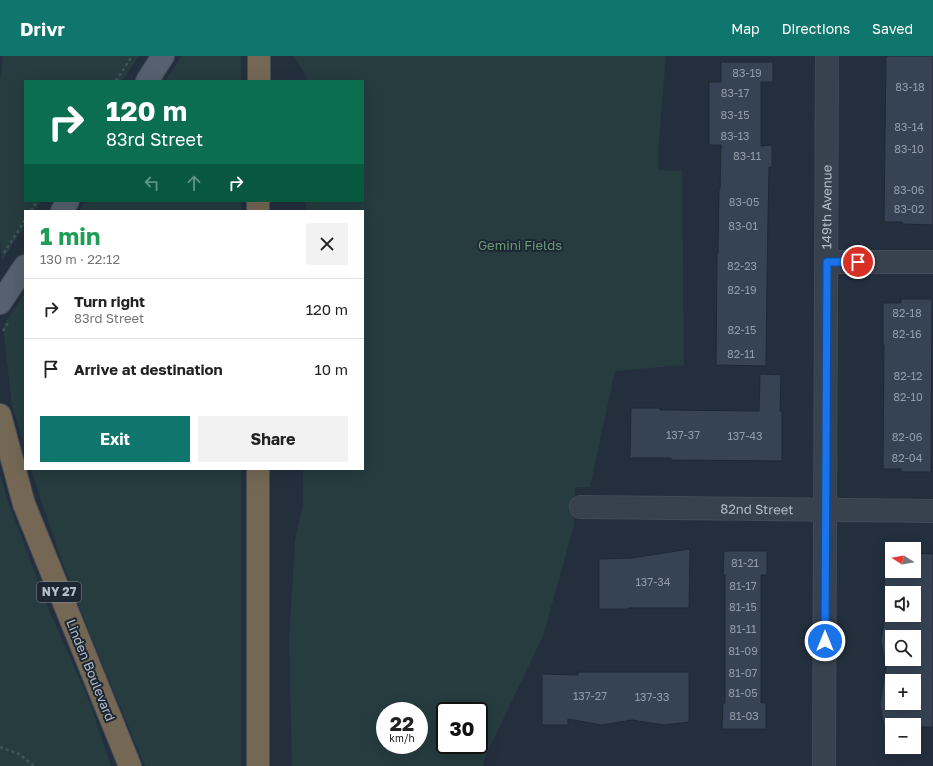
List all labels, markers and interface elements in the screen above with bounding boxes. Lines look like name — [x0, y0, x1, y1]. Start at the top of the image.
text: Drivr — [20, 17, 65, 40]
text: Map — [731, 20, 760, 37]
text: Directions — [782, 20, 850, 37]
text: Saved — [872, 20, 913, 37]
house number: 83-19 — [732, 66, 762, 79]
house number: 83-18 — [895, 80, 925, 93]
house number: 83-17 — [721, 86, 749, 99]
text: 120 m — [106, 94, 187, 127]
icon: right — [40, 96, 92, 148]
house number: 83-15 — [720, 108, 750, 121]
house number: 83-14 — [894, 120, 924, 133]
text: 83rd Street — [106, 128, 203, 150]
house number: 83-13 — [720, 129, 750, 142]
house number: 83-10 — [894, 142, 924, 155]
house number: 83-11 — [733, 149, 761, 162]
street label: 149th Avenue — [818, 165, 835, 249]
icon: left — [141, 172, 163, 194]
icon: ahead — [183, 172, 205, 194]
icon: right — [225, 172, 247, 194]
house number: 83-06 — [894, 183, 925, 196]
house number: 83-05 — [729, 195, 759, 208]
house number: 83-02 — [894, 202, 924, 215]
house number: 83-01 — [728, 219, 758, 232]
text: 1 min — [40, 221, 100, 250]
button: close — [306, 223, 348, 265]
park label: Gemini Fields — [478, 237, 562, 253]
pin — [841, 245, 875, 279]
text: 130 m · 22:12 — [40, 251, 120, 267]
icon: arrive — [847, 251, 869, 273]
house number: 82-23 — [727, 259, 757, 272]
house number: 82-19 — [727, 283, 757, 296]
text: Turn right — [74, 292, 145, 310]
icon: right — [40, 298, 62, 320]
text: 120 m — [306, 300, 348, 318]
house number: 82-18 — [892, 306, 922, 319]
text: 83rd Street — [74, 310, 144, 326]
house number: 82-15 — [728, 323, 757, 336]
house number: 82-16 — [892, 327, 922, 340]
house number: 82-11 — [727, 347, 755, 360]
icon: arrive — [40, 358, 62, 380]
text: Arrive at destination — [74, 360, 223, 378]
text: 10 m — [314, 360, 348, 378]
house number: 82-12 — [894, 369, 923, 382]
house number: 82-10 — [893, 390, 923, 403]
button: Exit — [40, 416, 190, 462]
button: Share — [198, 416, 348, 462]
house number: 137-37 — [666, 428, 700, 441]
house number: 137-43 — [728, 429, 762, 442]
house number: 82-06 — [892, 430, 923, 443]
house number: 82-04 — [892, 451, 923, 464]
street label: 82nd Street — [720, 501, 794, 517]
north arrow — [885, 542, 921, 578]
map controls — [885, 542, 921, 754]
house number: 81-21 — [731, 556, 759, 569]
house number: 137-34 — [636, 575, 671, 588]
house number: 81-17 — [729, 579, 757, 592]
road number: NY 27 — [37, 582, 81, 602]
button: sound — [885, 586, 921, 622]
house number: 81-15 — [729, 600, 757, 613]
street label: Linden Boulevard — [63, 617, 119, 723]
position arrow — [804, 620, 846, 662]
house number: 81-11 — [730, 622, 756, 635]
button: search — [885, 630, 921, 666]
house number: 81-09 — [728, 644, 758, 657]
house number: 81-07 — [729, 666, 758, 679]
button: + — [885, 674, 921, 710]
house number: 81-05 — [728, 686, 758, 699]
house number: 137-27 — [573, 689, 607, 702]
house number: 137-33 — [635, 690, 669, 703]
speed limit sign: 30 — [436, 702, 488, 754]
house number: 81-03 — [729, 709, 759, 722]
text: 22 — [390, 711, 414, 735]
button: − — [885, 718, 921, 754]
text: km/h — [389, 732, 415, 744]

